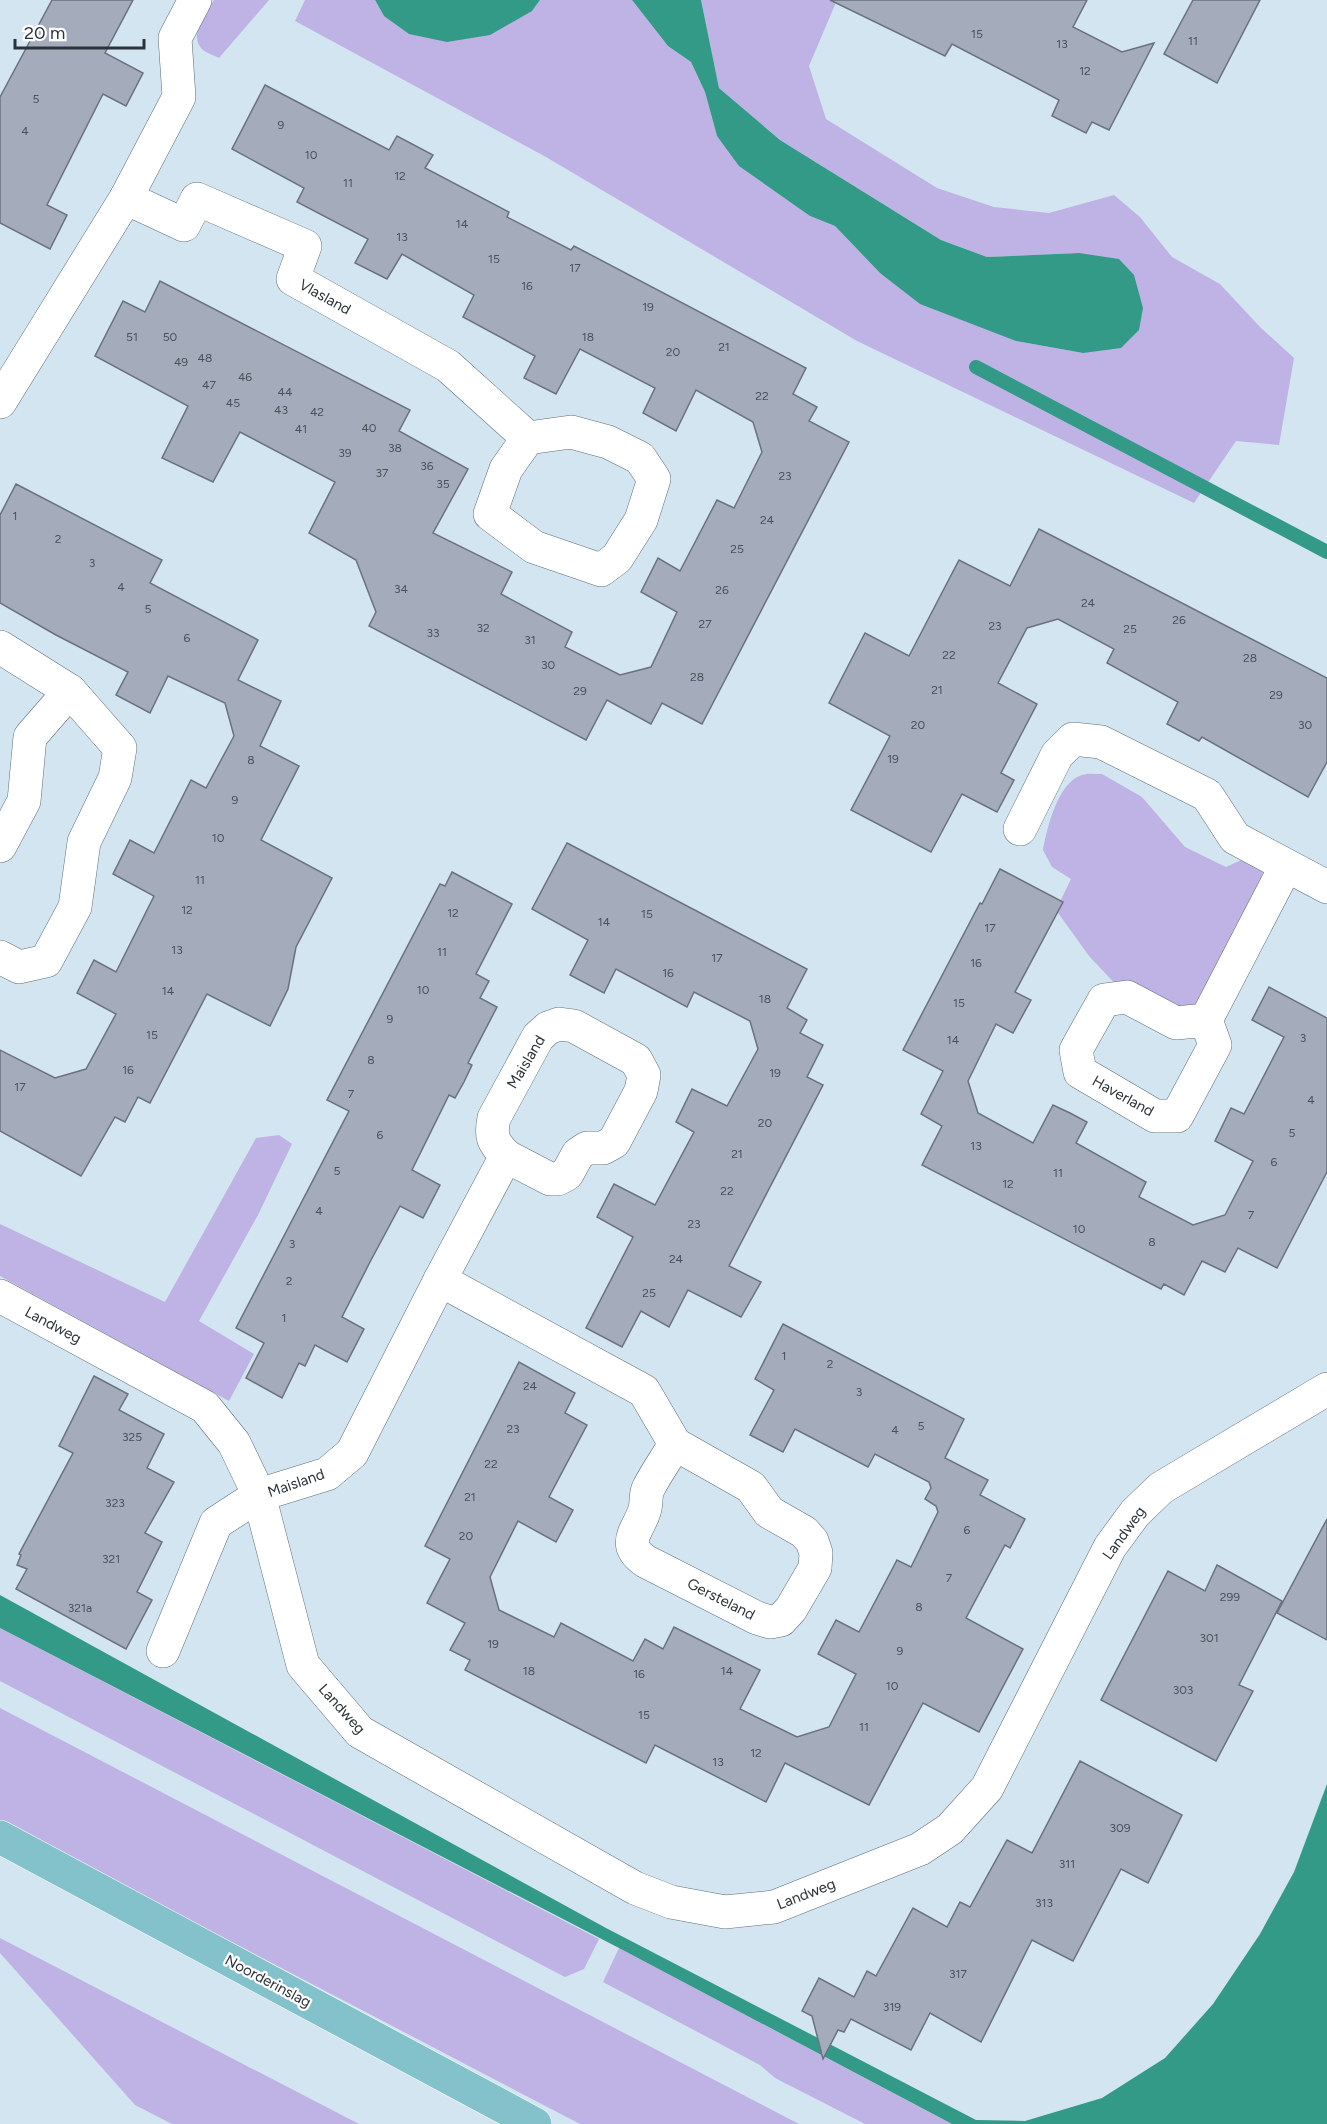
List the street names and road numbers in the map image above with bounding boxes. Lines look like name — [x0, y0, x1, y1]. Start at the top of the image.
street label: Vlasland — [296, 275, 354, 319]
street label: Maisland — [503, 1032, 549, 1092]
street label: Haverland — [1089, 1072, 1157, 1120]
street label: Landweg — [22, 1303, 84, 1347]
street label: Maisland — [265, 1465, 327, 1501]
street label: Landweg — [1099, 1503, 1149, 1563]
street label: Gersteland — [684, 1574, 758, 1624]
street label: Landweg — [315, 1680, 369, 1738]
street label: Landweg — [774, 1875, 838, 1913]
street label: Noorderinslag — [222, 1951, 314, 2011]

